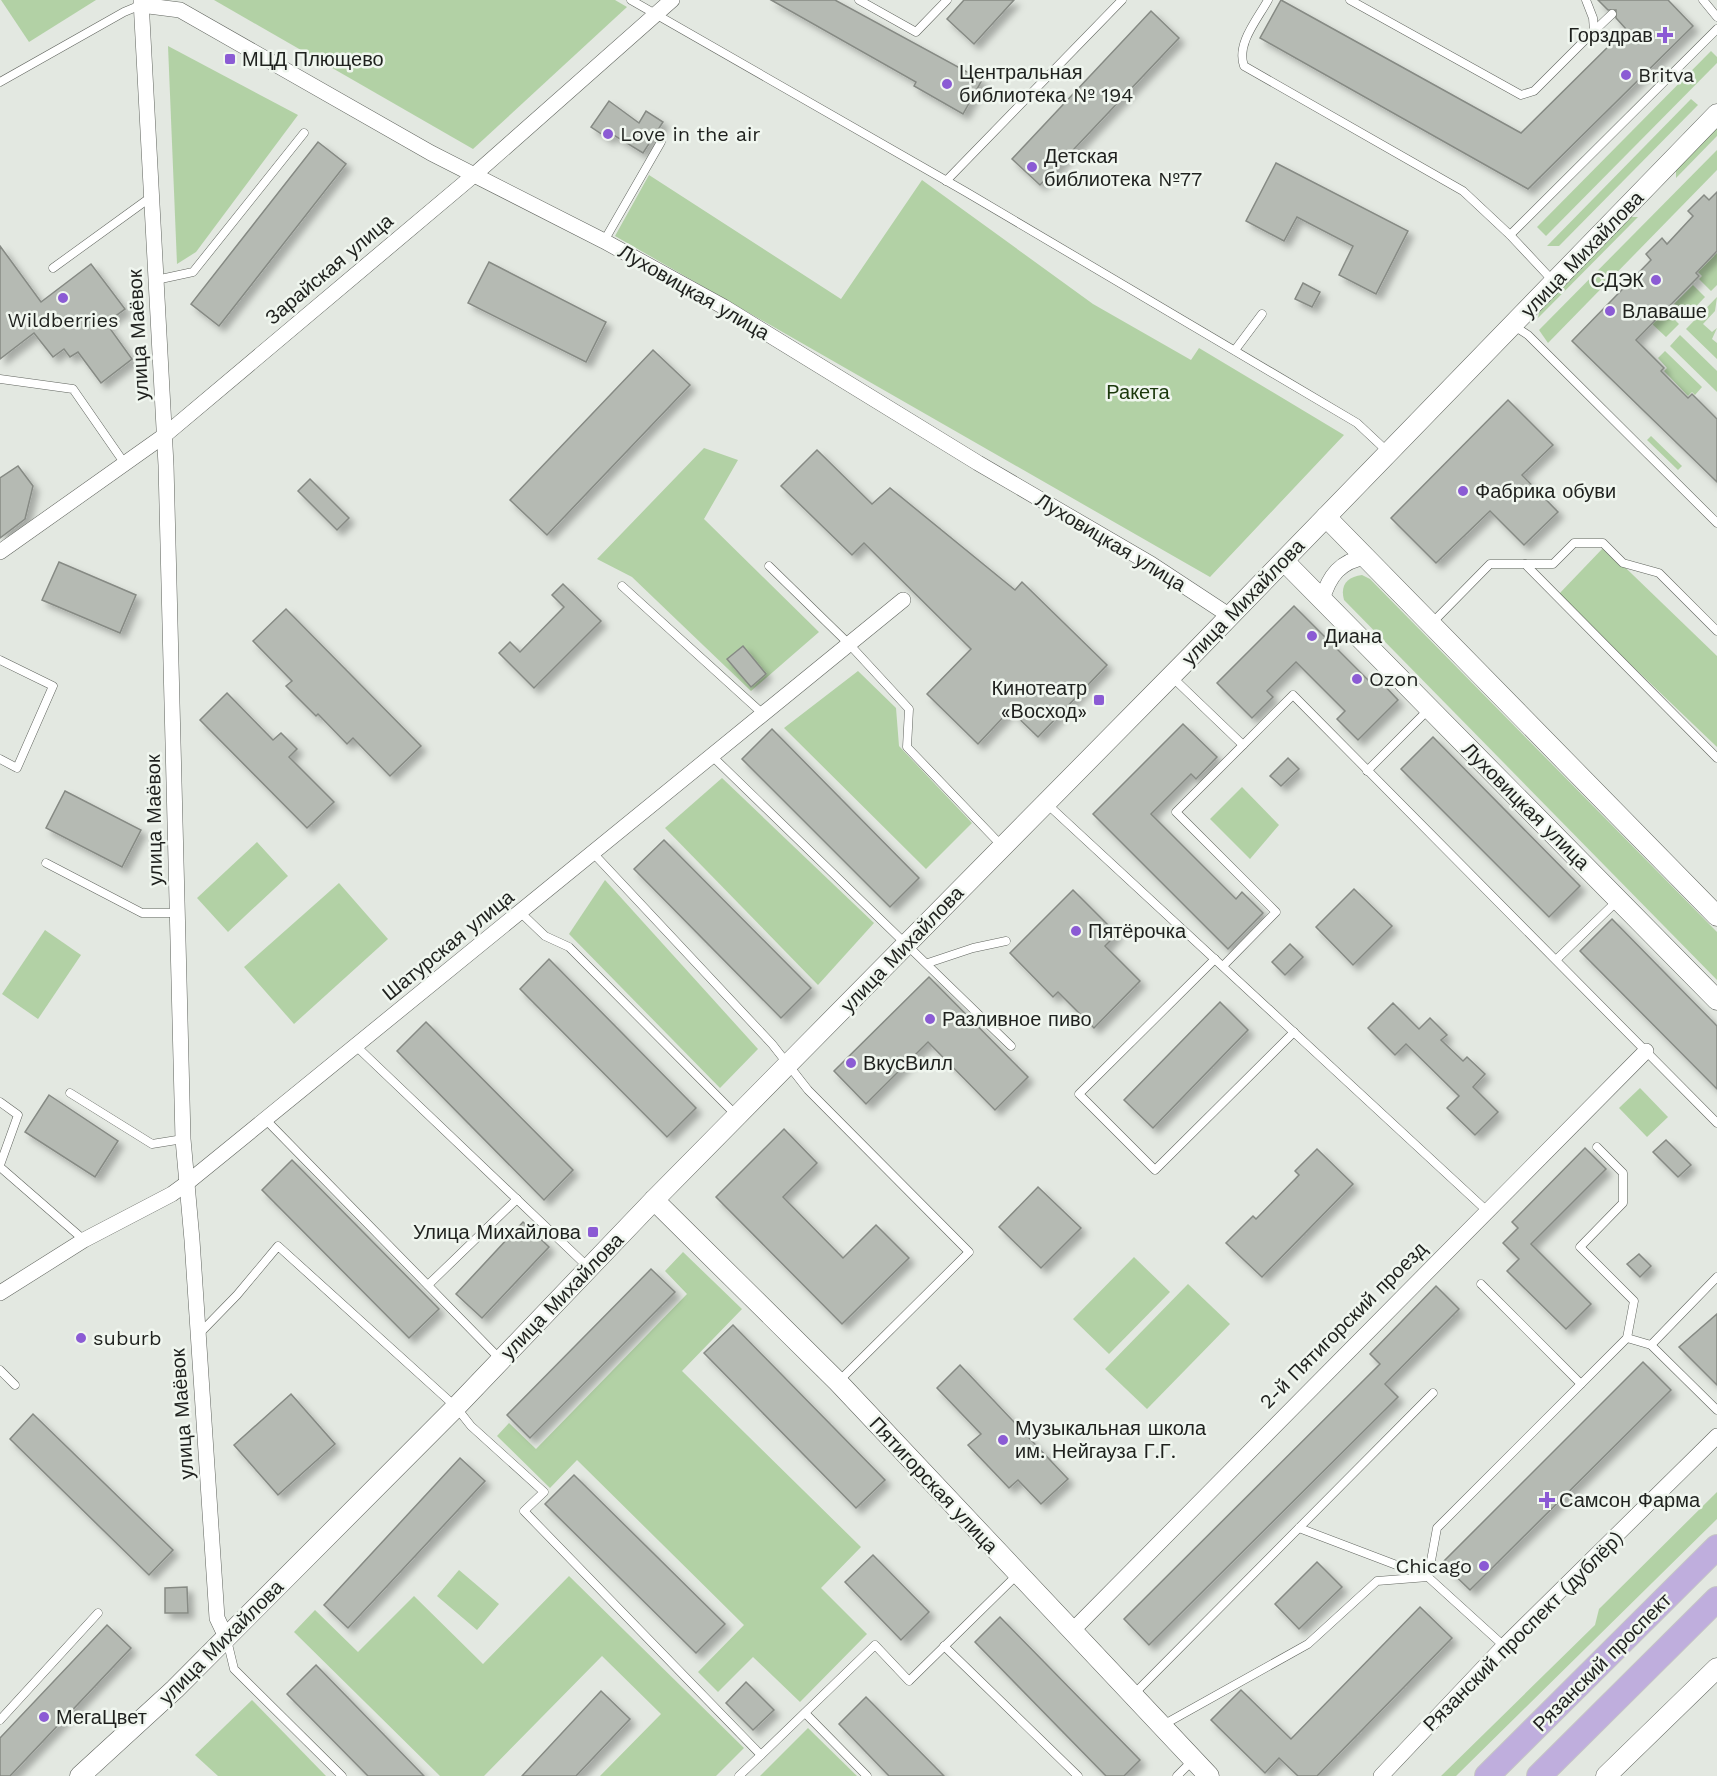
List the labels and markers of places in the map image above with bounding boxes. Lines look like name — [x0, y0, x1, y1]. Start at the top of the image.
place label: Горздрав — [1568, 23, 1653, 47]
marker: Горздрав — [1658, 28, 1672, 42]
place label: МЦД Плющево — [242, 47, 384, 71]
marker: МЦД Плющево — [223, 52, 237, 66]
place label: Центральная библиотека № 194 — [959, 60, 1134, 107]
place label: Britva — [1638, 63, 1694, 87]
marker: Britva — [1619, 68, 1633, 82]
marker: Центральная библиотека № 194 — [940, 77, 954, 91]
place label: Love in the air — [620, 122, 760, 146]
marker: Love in the air — [601, 127, 615, 141]
place label: Детская библиотека №77 — [1044, 144, 1202, 191]
marker: Детская библиотека №77 — [1025, 160, 1039, 174]
place label: СДЭК — [1590, 268, 1644, 292]
marker: СДЭК — [1649, 273, 1663, 287]
marker: Wildberries — [56, 291, 70, 305]
place label: Влаваше — [1622, 299, 1707, 323]
marker: Влаваше — [1603, 304, 1617, 318]
place label: Wildberries — [8, 308, 119, 332]
place label: Фабрика обуви — [1475, 479, 1616, 503]
marker: Фабрика обуви — [1456, 484, 1470, 498]
place label: Диана — [1324, 624, 1383, 648]
marker: Диана — [1305, 629, 1319, 643]
place label: Ozon — [1369, 667, 1419, 691]
marker: Ozon — [1350, 672, 1364, 686]
place label: Кинотеатр «Восход» — [991, 676, 1087, 723]
marker: Кинотеатр «Восход» — [1092, 693, 1106, 707]
place label: Пятёрочка — [1088, 919, 1187, 943]
marker: Пятёрочка — [1069, 924, 1083, 938]
place label: Разливное пиво — [942, 1007, 1092, 1031]
marker: Разливное пиво — [923, 1012, 937, 1026]
place label: ВкусВилл — [863, 1051, 953, 1075]
marker: ВкусВилл — [844, 1056, 858, 1070]
place label: Улица Михайлова — [413, 1220, 582, 1244]
marker: Улица Михайлова — [586, 1225, 600, 1239]
place label: suburb — [93, 1326, 161, 1350]
marker: suburb — [74, 1331, 88, 1345]
place label: Музыкальная школа им. Нейгауза Г.Г. — [1015, 1416, 1207, 1463]
marker: Музыкальная школа им. Нейгауза Г.Г. — [996, 1433, 1010, 1447]
place label: Самсон Фарма — [1559, 1488, 1701, 1512]
marker: Самсон Фарма — [1540, 1493, 1554, 1507]
place label: Chicago — [1395, 1554, 1472, 1578]
marker: Chicago — [1477, 1559, 1491, 1573]
place label: МегаЦвет — [56, 1705, 147, 1729]
marker: МегаЦвет — [37, 1710, 51, 1724]

